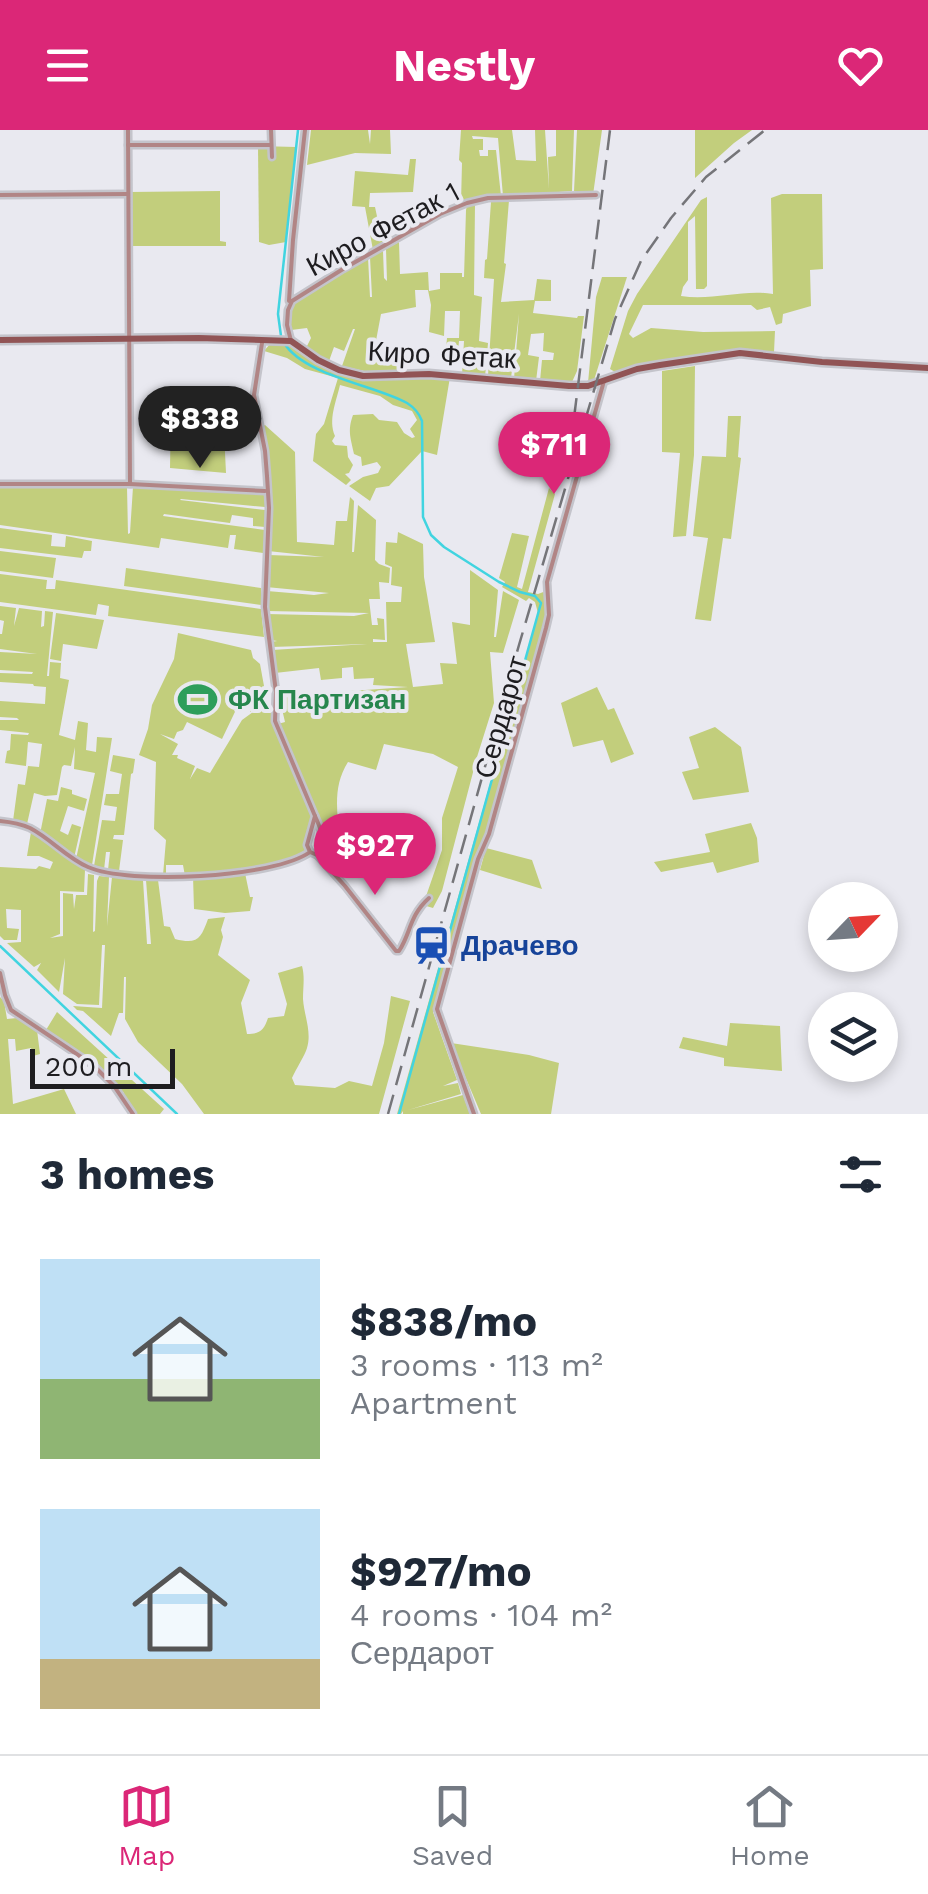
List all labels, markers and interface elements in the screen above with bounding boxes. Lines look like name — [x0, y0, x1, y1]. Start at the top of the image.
icon: menu — [40, 38, 95, 93]
icon: heart — [833, 38, 888, 93]
text: Nestly — [393, 39, 535, 92]
street label: Киро Фетак 1 — [301, 175, 465, 283]
street label: Киро Фетак — [367, 335, 518, 375]
pin: $838 — [141, 386, 259, 471]
text: $838 — [160, 399, 240, 437]
pin: $711 — [495, 412, 613, 497]
text: $711 — [520, 425, 588, 463]
street label: Сердарот — [468, 652, 534, 782]
sports icon: ФК Партизан — [177, 678, 219, 720]
place label: ФК Партизан — [228, 683, 406, 716]
pin: $927 — [316, 813, 434, 898]
text: $927 — [336, 826, 414, 864]
north arrow — [808, 882, 898, 972]
map controls — [808, 882, 898, 1082]
station icon: Драчево — [410, 924, 452, 966]
place label: Драчево — [461, 929, 579, 962]
button: layers — [808, 992, 898, 1082]
scale bar — [30, 1044, 175, 1088]
text: 200 m — [45, 1050, 132, 1083]
icon: filters — [833, 1147, 888, 1202]
text: 3 homes — [40, 1150, 214, 1199]
text: $838/mo — [350, 1297, 537, 1346]
icon: home — [120, 1299, 240, 1419]
text: 3 rooms · 113 m² — [350, 1346, 603, 1384]
text: Apartment — [350, 1384, 517, 1422]
text: $927/mo — [350, 1547, 532, 1596]
icon: home — [120, 1549, 240, 1669]
text: 4 rooms · 104 m² — [350, 1596, 612, 1634]
text: Сердарот — [350, 1634, 494, 1672]
tab: Map — [118, 1779, 175, 1872]
tab: Saved — [412, 1779, 493, 1872]
tab: Home — [730, 1779, 810, 1872]

